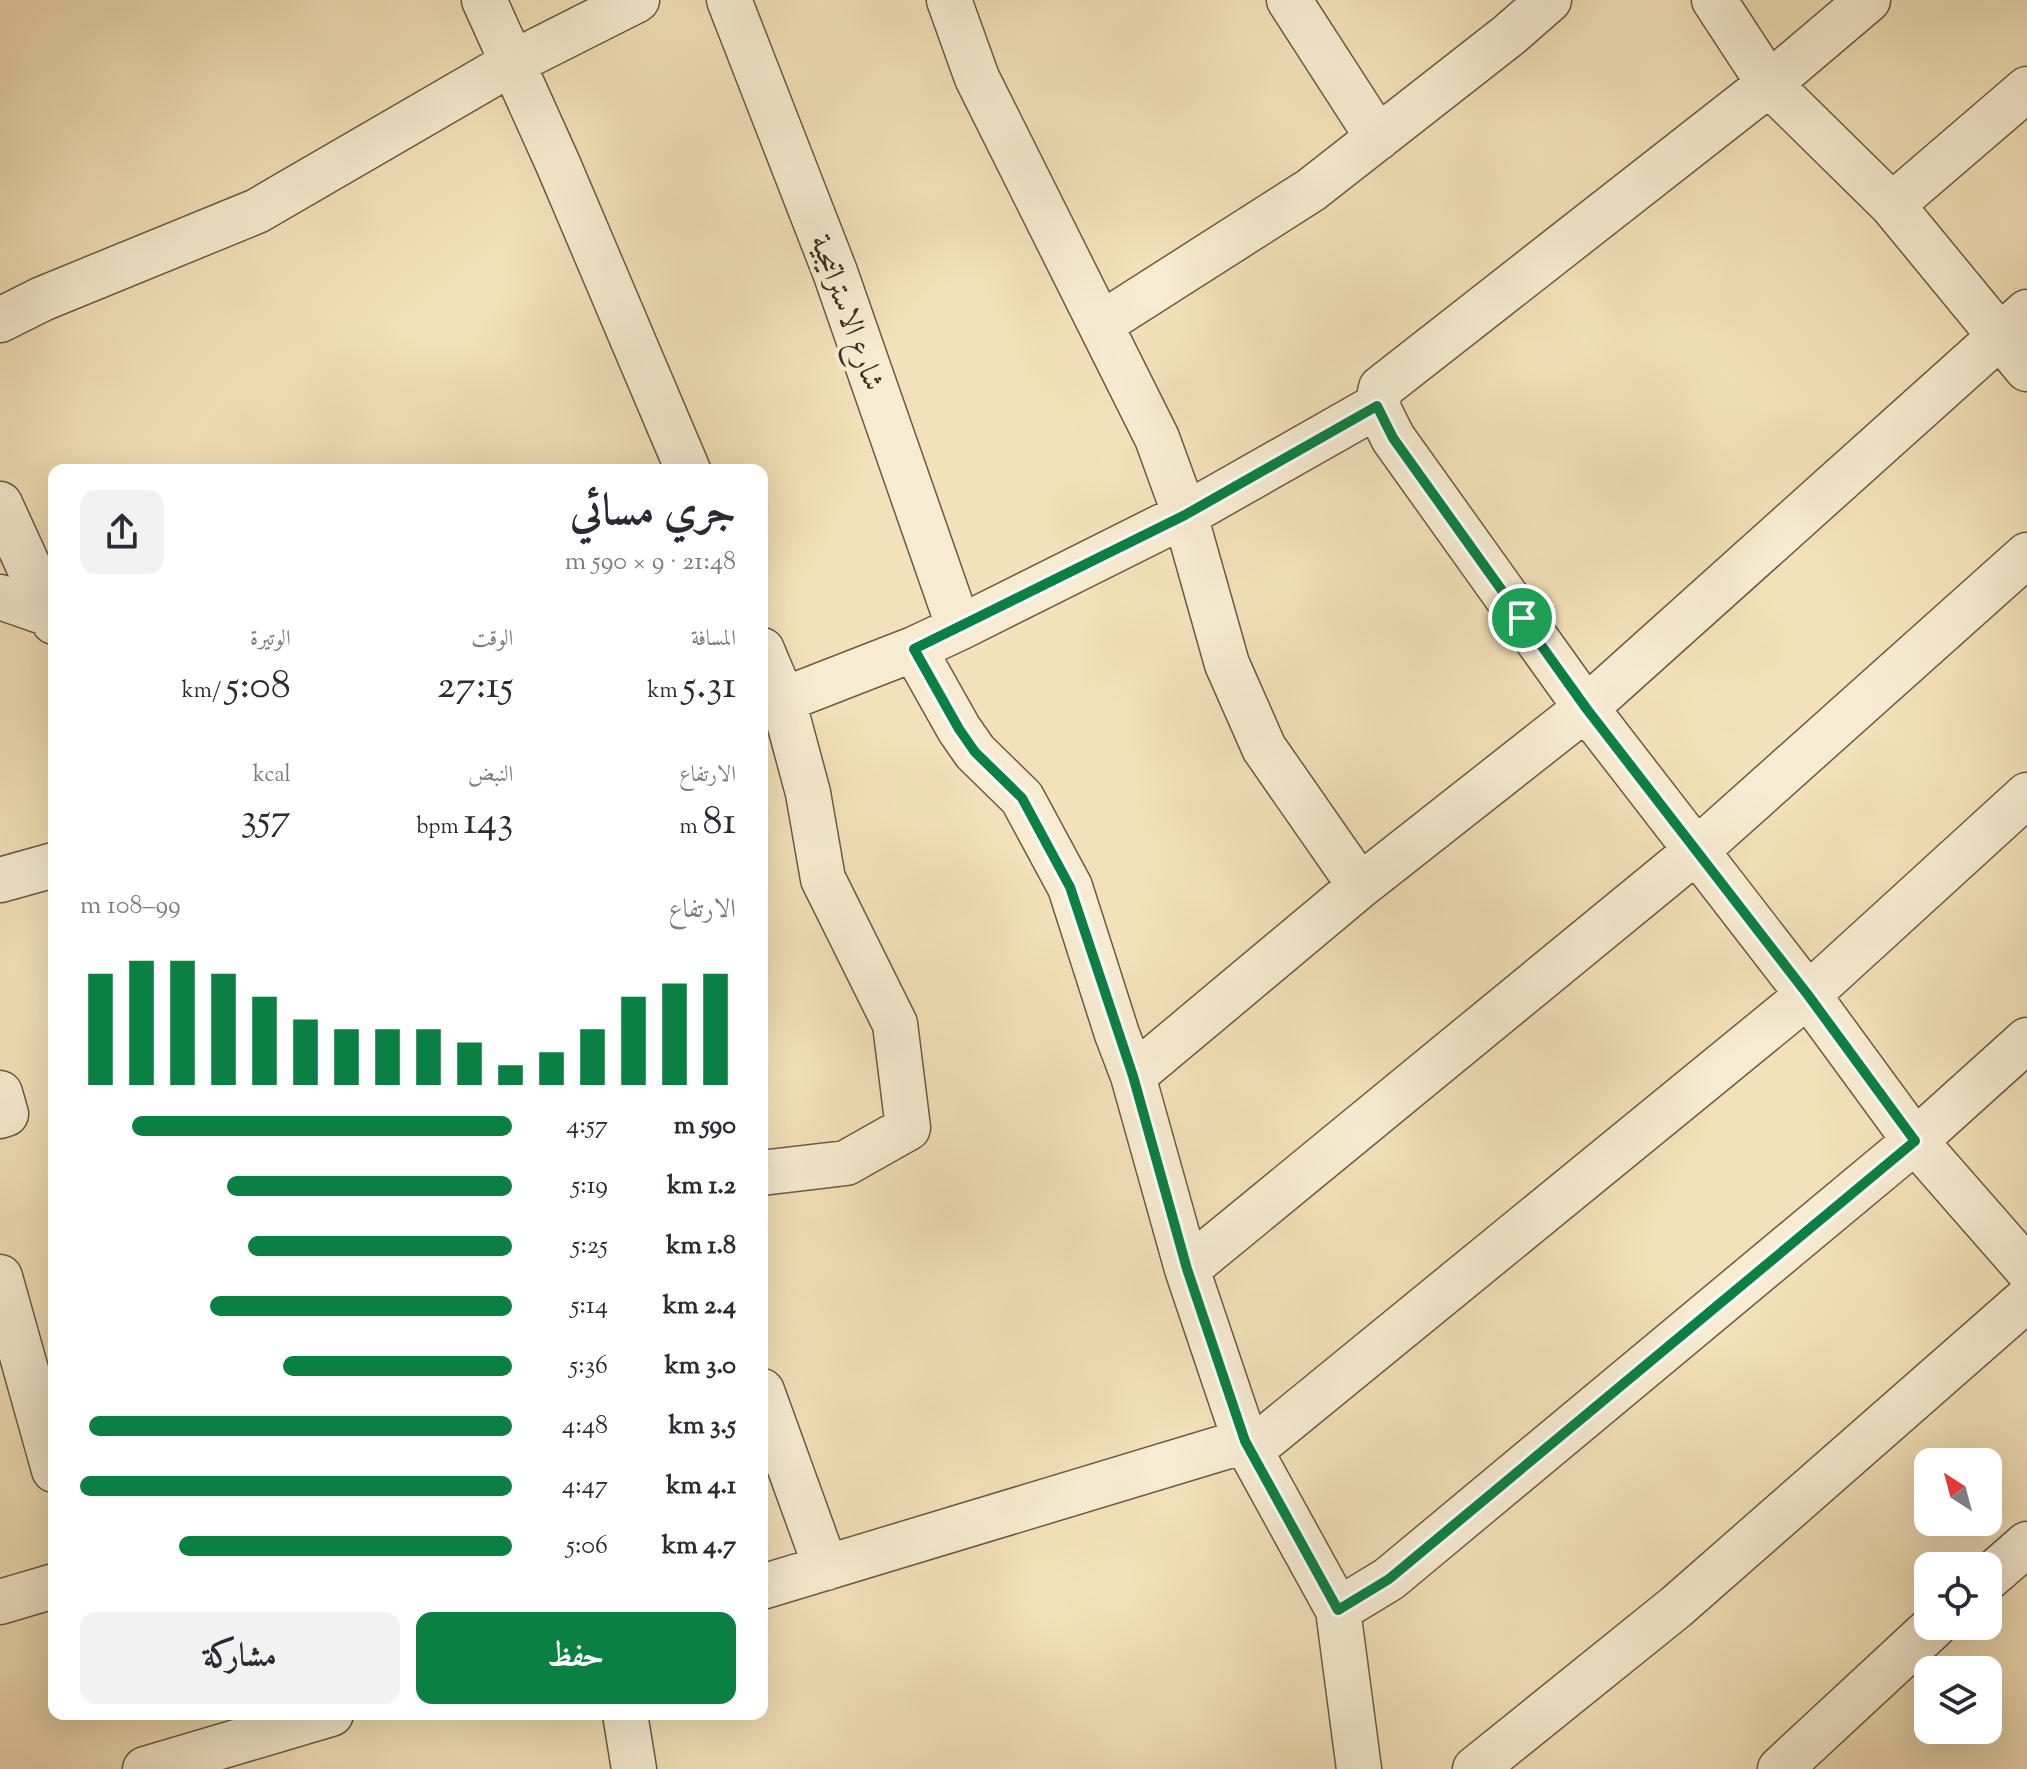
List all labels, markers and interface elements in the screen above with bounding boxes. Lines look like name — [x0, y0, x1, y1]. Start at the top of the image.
street label: شارع الاستراتيجية — [797, 229, 894, 397]
text: جري مسائي — [570, 482, 736, 545]
button: share — [80, 490, 164, 574]
text: 21:48 · 9 × 590 m — [565, 544, 736, 581]
pin — [1488, 584, 1556, 652]
icon: arrive — [1500, 596, 1544, 640]
text: الوتيرة — [250, 624, 291, 656]
text: الوقت — [471, 624, 513, 656]
text: المسافة — [691, 624, 736, 656]
text: 5:08 — [226, 659, 291, 716]
text: 27:15 — [437, 659, 513, 716]
text: 5.31 — [682, 659, 736, 716]
text: /km — [182, 676, 226, 708]
text: km — [648, 676, 682, 708]
text: kcal — [253, 760, 291, 792]
text: النبض — [468, 760, 513, 792]
text: الارتفاع — [679, 760, 736, 792]
text: 357 — [241, 792, 291, 849]
text: 143 — [463, 795, 513, 852]
text: 81 — [702, 795, 736, 852]
text: bpm — [417, 812, 463, 844]
text: m — [680, 812, 702, 844]
text: 99–108 m — [80, 888, 181, 925]
text: الارتفاع — [669, 892, 736, 929]
text: 4:57 — [566, 1108, 608, 1145]
text: 590 m — [674, 1108, 736, 1145]
text: 5:19 — [571, 1168, 608, 1205]
text: 1.2 km — [667, 1168, 736, 1205]
text: 5:25 — [571, 1228, 608, 1265]
text: 1.8 km — [666, 1228, 736, 1265]
text: 5:14 — [570, 1288, 608, 1325]
text: 2.4 km — [663, 1288, 736, 1325]
text: 5:36 — [569, 1348, 608, 1385]
text: 3.0 km — [665, 1348, 736, 1385]
text: 4:48 — [562, 1408, 608, 1445]
text: 3.5 km — [669, 1408, 736, 1445]
north arrow — [1914, 1448, 2002, 1536]
map controls — [1914, 1448, 2002, 1744]
text: 4:47 — [562, 1468, 608, 1505]
text: 4.1 km — [666, 1468, 736, 1505]
text: 5:06 — [566, 1528, 608, 1565]
text: 4.7 km — [662, 1528, 736, 1565]
button: locate — [1914, 1552, 2002, 1640]
button: مشاركة — [80, 1612, 400, 1704]
button: حفظ — [416, 1612, 736, 1704]
button: layers — [1914, 1656, 2002, 1744]

